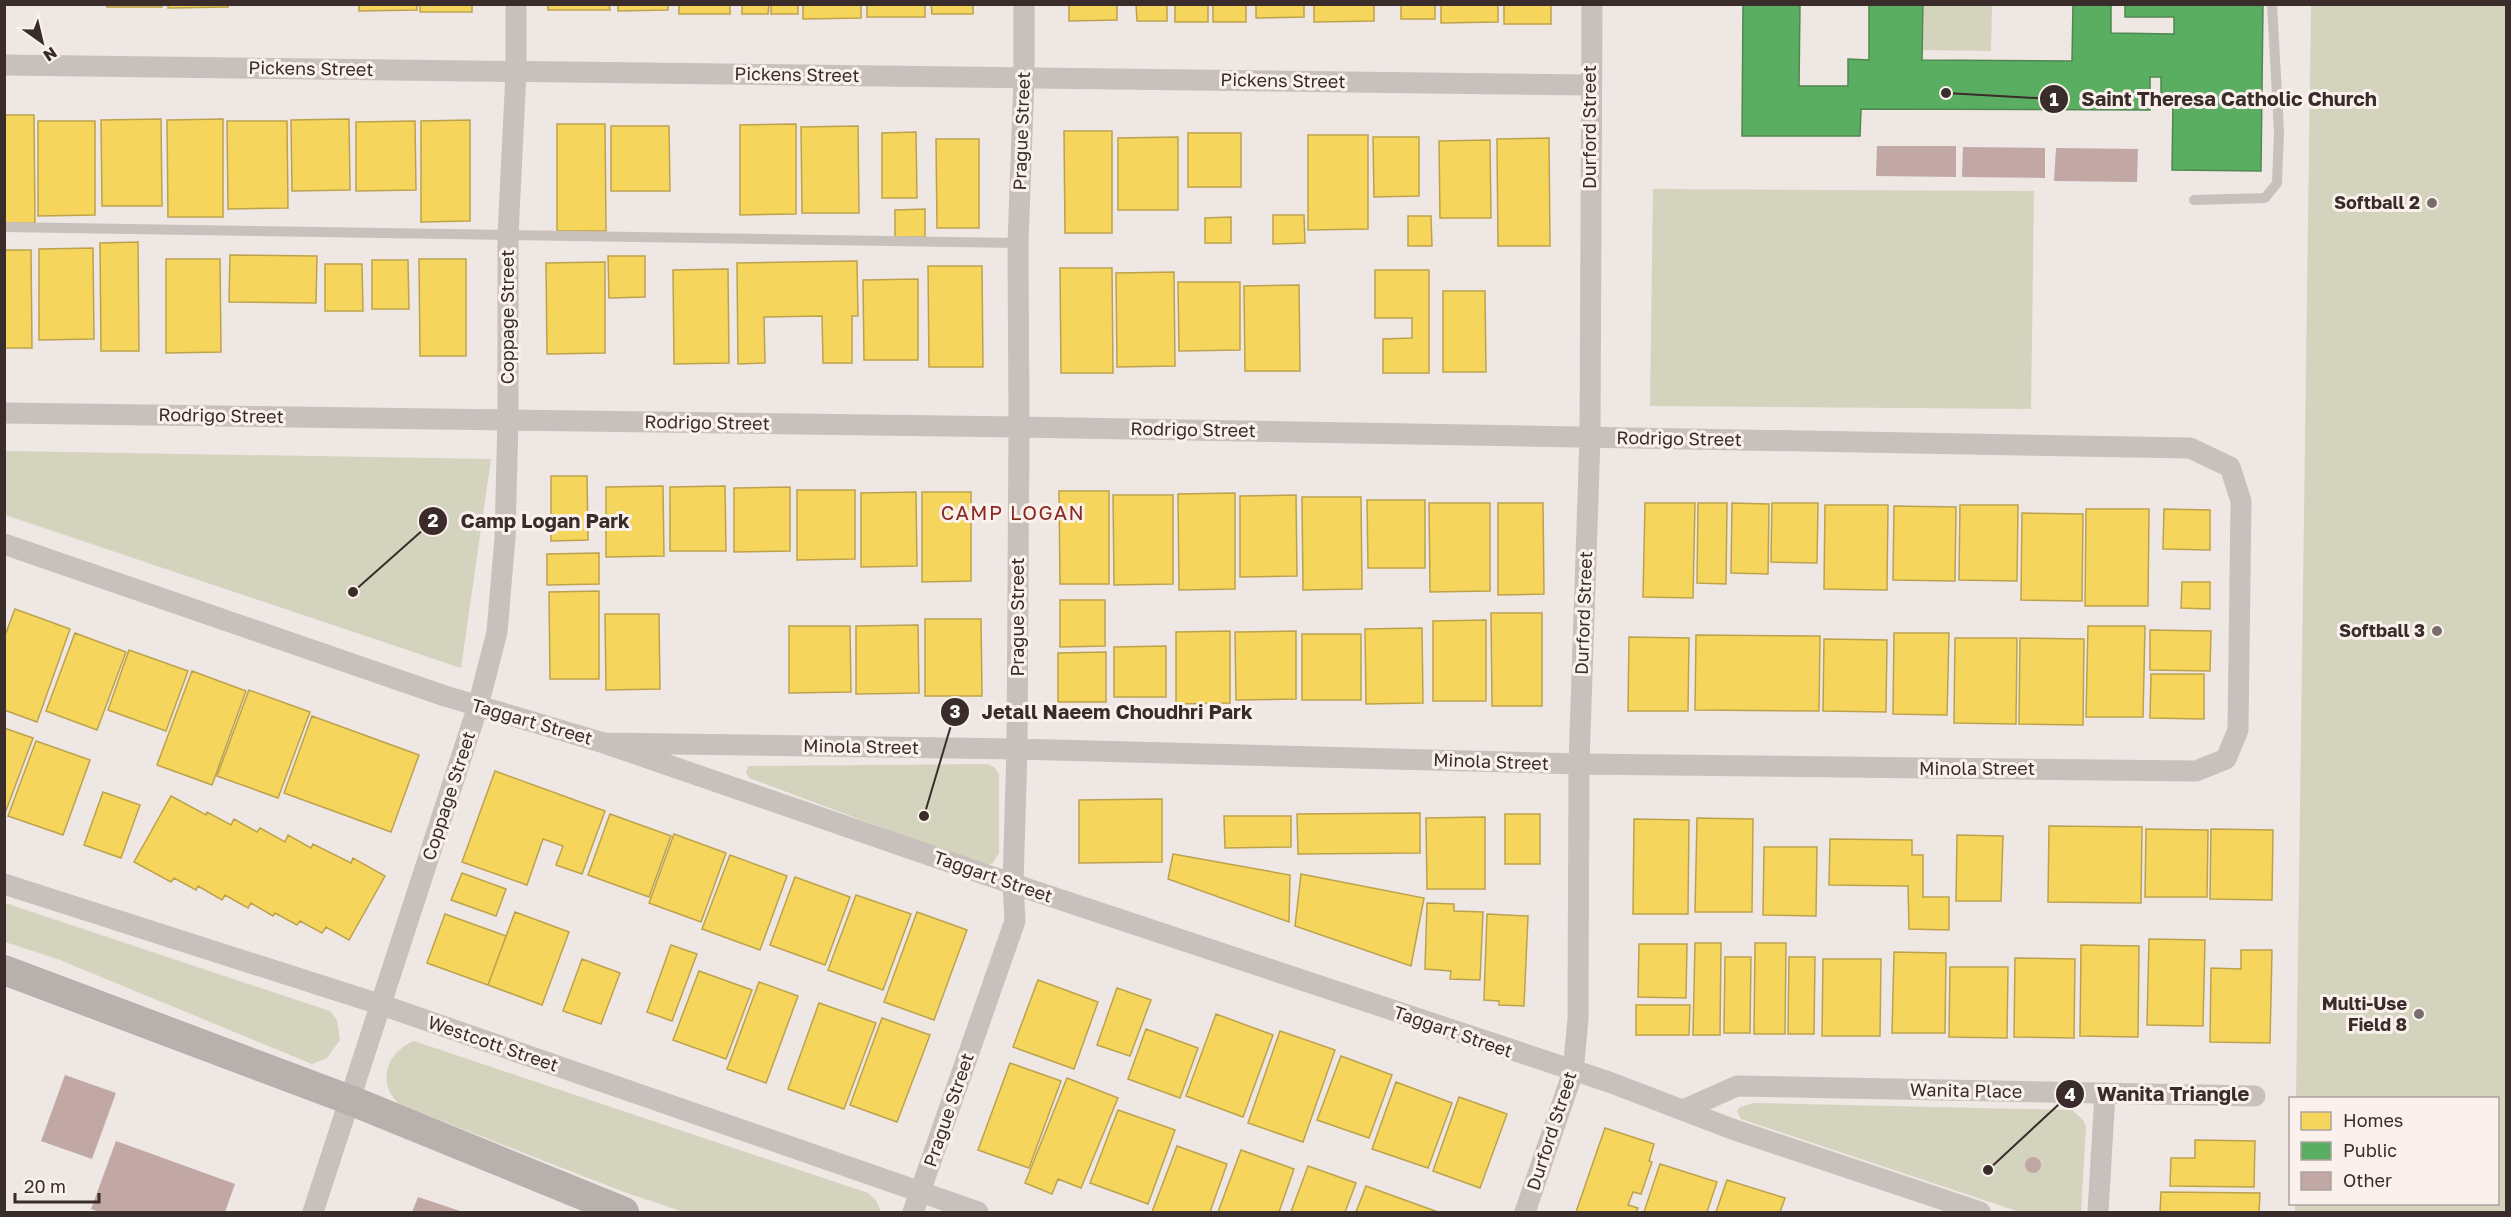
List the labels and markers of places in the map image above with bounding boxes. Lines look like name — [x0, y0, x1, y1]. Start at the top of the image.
callout: Saint Theresa Catholic Church — [2039, 80, 2389, 118]
place label: Softball 2 — [2334, 191, 2420, 213]
marker: Softball 2 — [2425, 196, 2439, 210]
callout: Camp Logan Park — [418, 502, 641, 540]
place label: Softball 3 — [2339, 619, 2425, 641]
marker: Softball 3 — [2430, 624, 2444, 638]
callout: Jetall Naeem Choudhri Park — [940, 693, 1265, 731]
place label: Multi-Use Field 8 — [2322, 992, 2407, 1035]
marker: Multi-Use Field 8 — [2412, 1007, 2426, 1021]
callout: Wanita Triangle — [2055, 1075, 2261, 1113]

